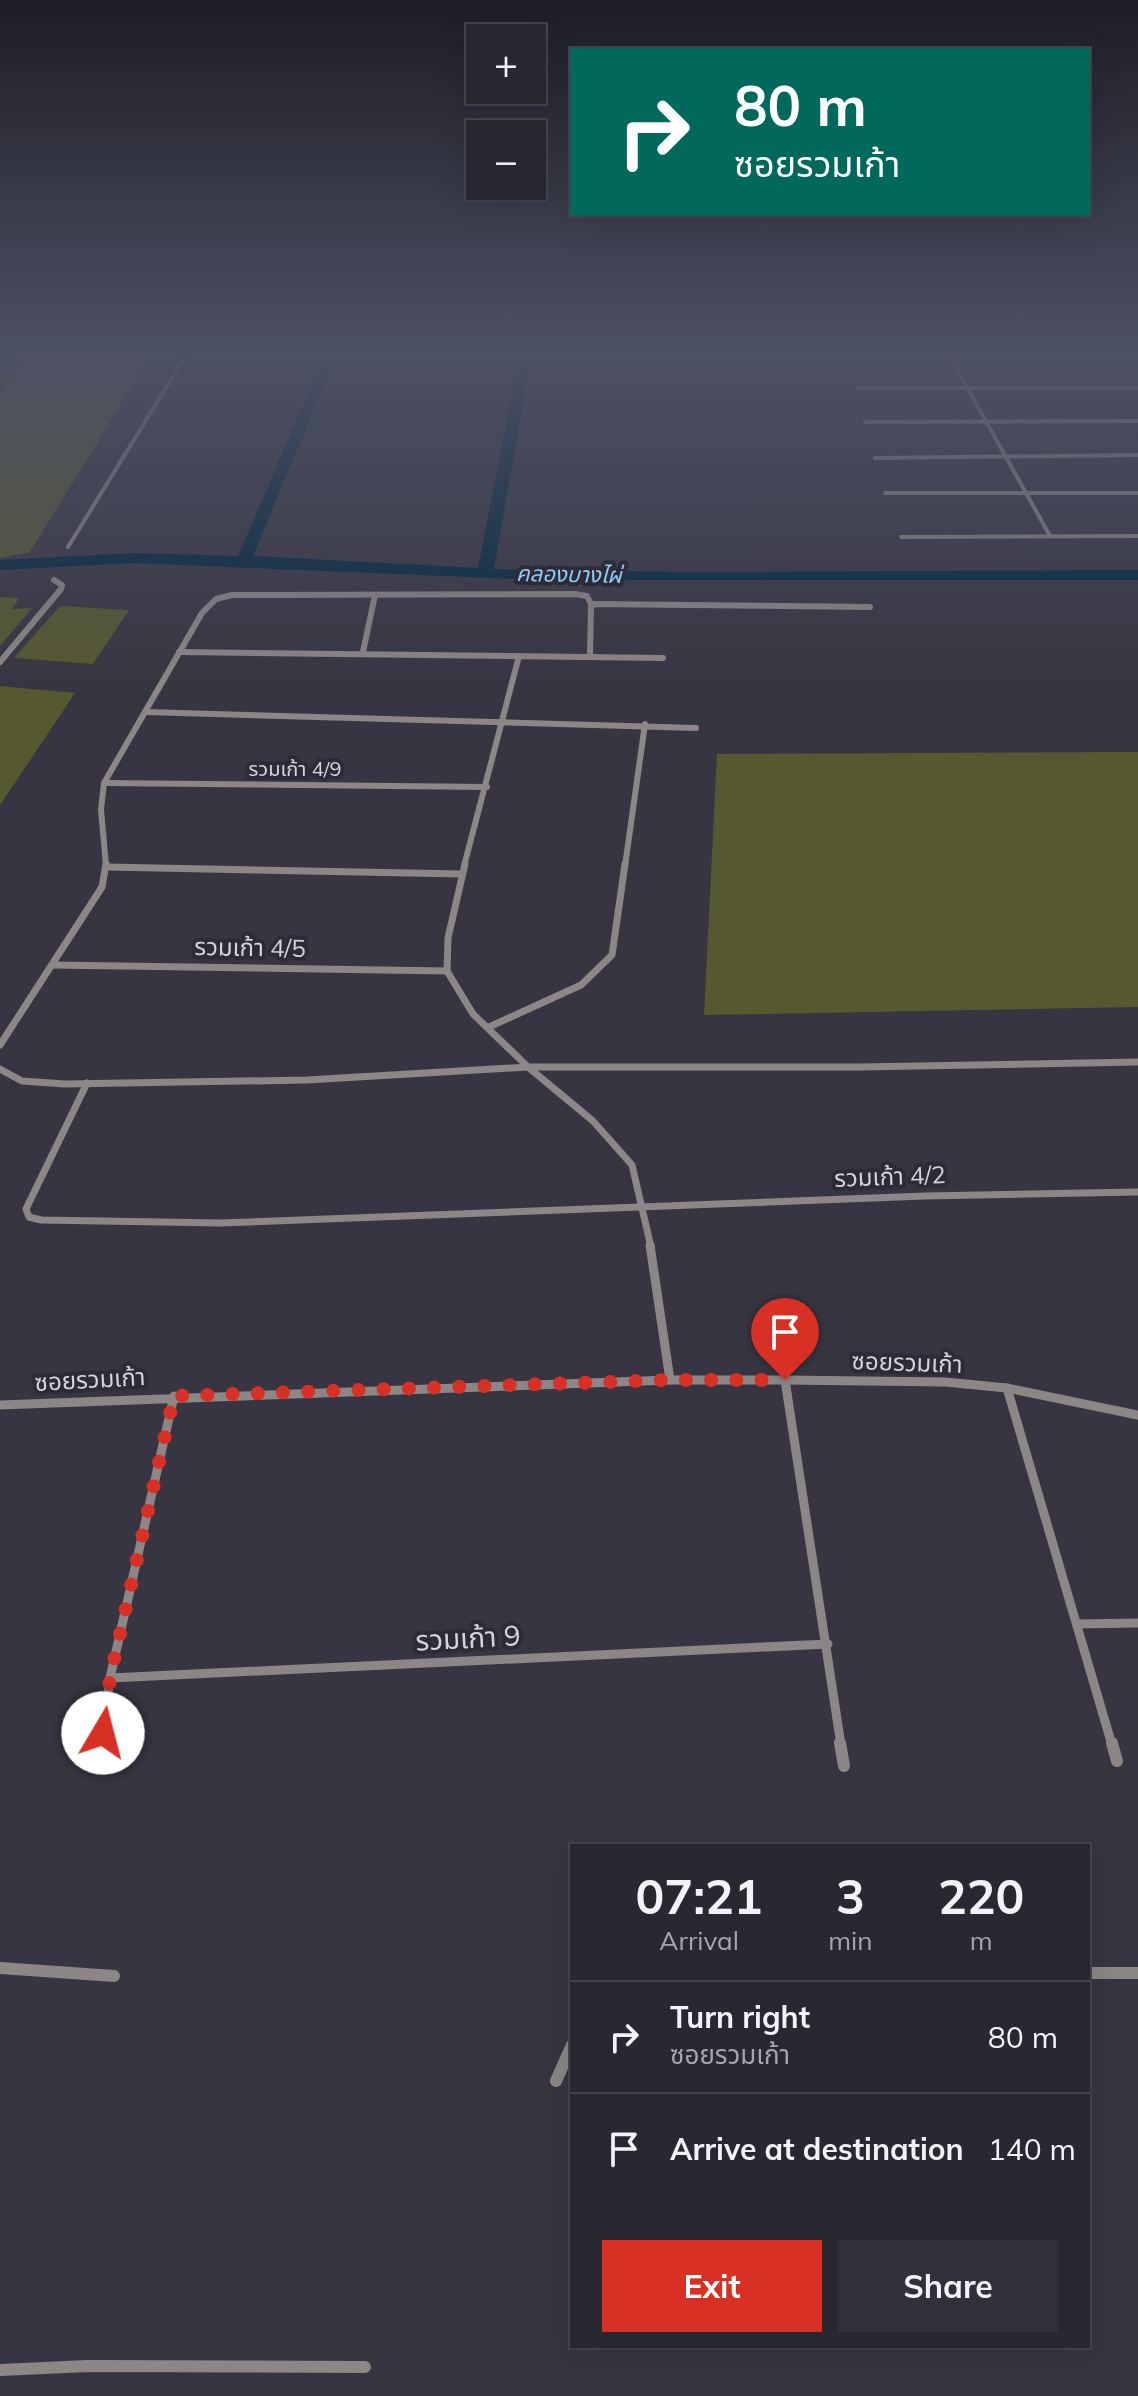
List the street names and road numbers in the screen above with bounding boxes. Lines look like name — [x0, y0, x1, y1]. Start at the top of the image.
street label: รวมเก้า 4/9 — [249, 756, 341, 781]
street label: รวมเก้า 4/5 — [194, 931, 306, 963]
street label: รวมเก้า 4/2 — [834, 1159, 946, 1193]
street label: ซอยรวมเก้า — [851, 1345, 963, 1379]
street label: ซอยรวมเก้า — [34, 1361, 146, 1397]
street label: รวมเก้า 9 — [415, 1617, 521, 1658]

